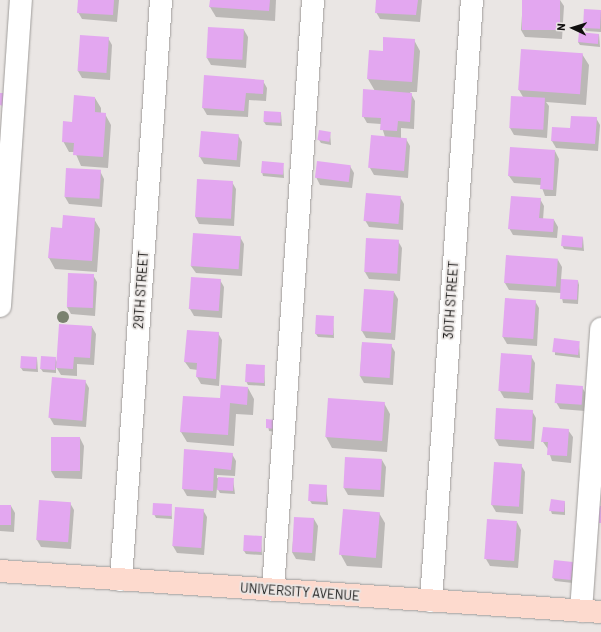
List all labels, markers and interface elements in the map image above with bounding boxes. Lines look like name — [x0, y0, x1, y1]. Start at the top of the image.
north arrow — [553, 8, 593, 48]
text: N — [554, 23, 567, 31]
street label: 29TH STREET — [130, 251, 152, 329]
street label: 30TH STREET — [440, 260, 462, 340]
street label: UNIVERSITY AVENUE — [240, 580, 360, 604]

